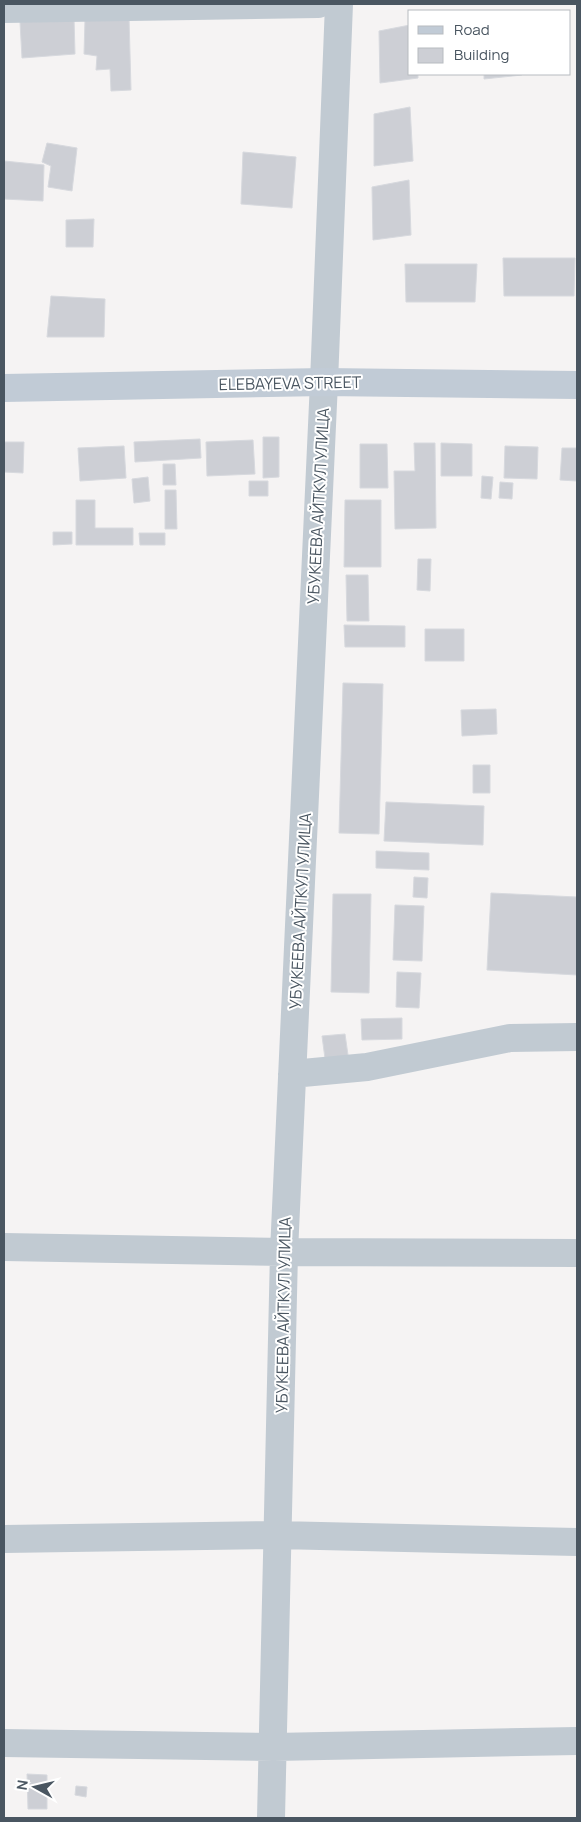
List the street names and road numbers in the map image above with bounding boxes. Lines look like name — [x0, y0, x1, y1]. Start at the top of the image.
street label: ELEBAYEVA STREET — [219, 371, 362, 395]
street label: УБУКЕЕВА АЙТКУЛ УЛИЦА — [302, 407, 334, 605]
street label: УБУКЕЕВА АЙТКУЛ УЛИЦА — [284, 812, 316, 1010]
street label: УБУКЕЕВА АЙТКУЛ УЛИЦА — [270, 1217, 296, 1413]

